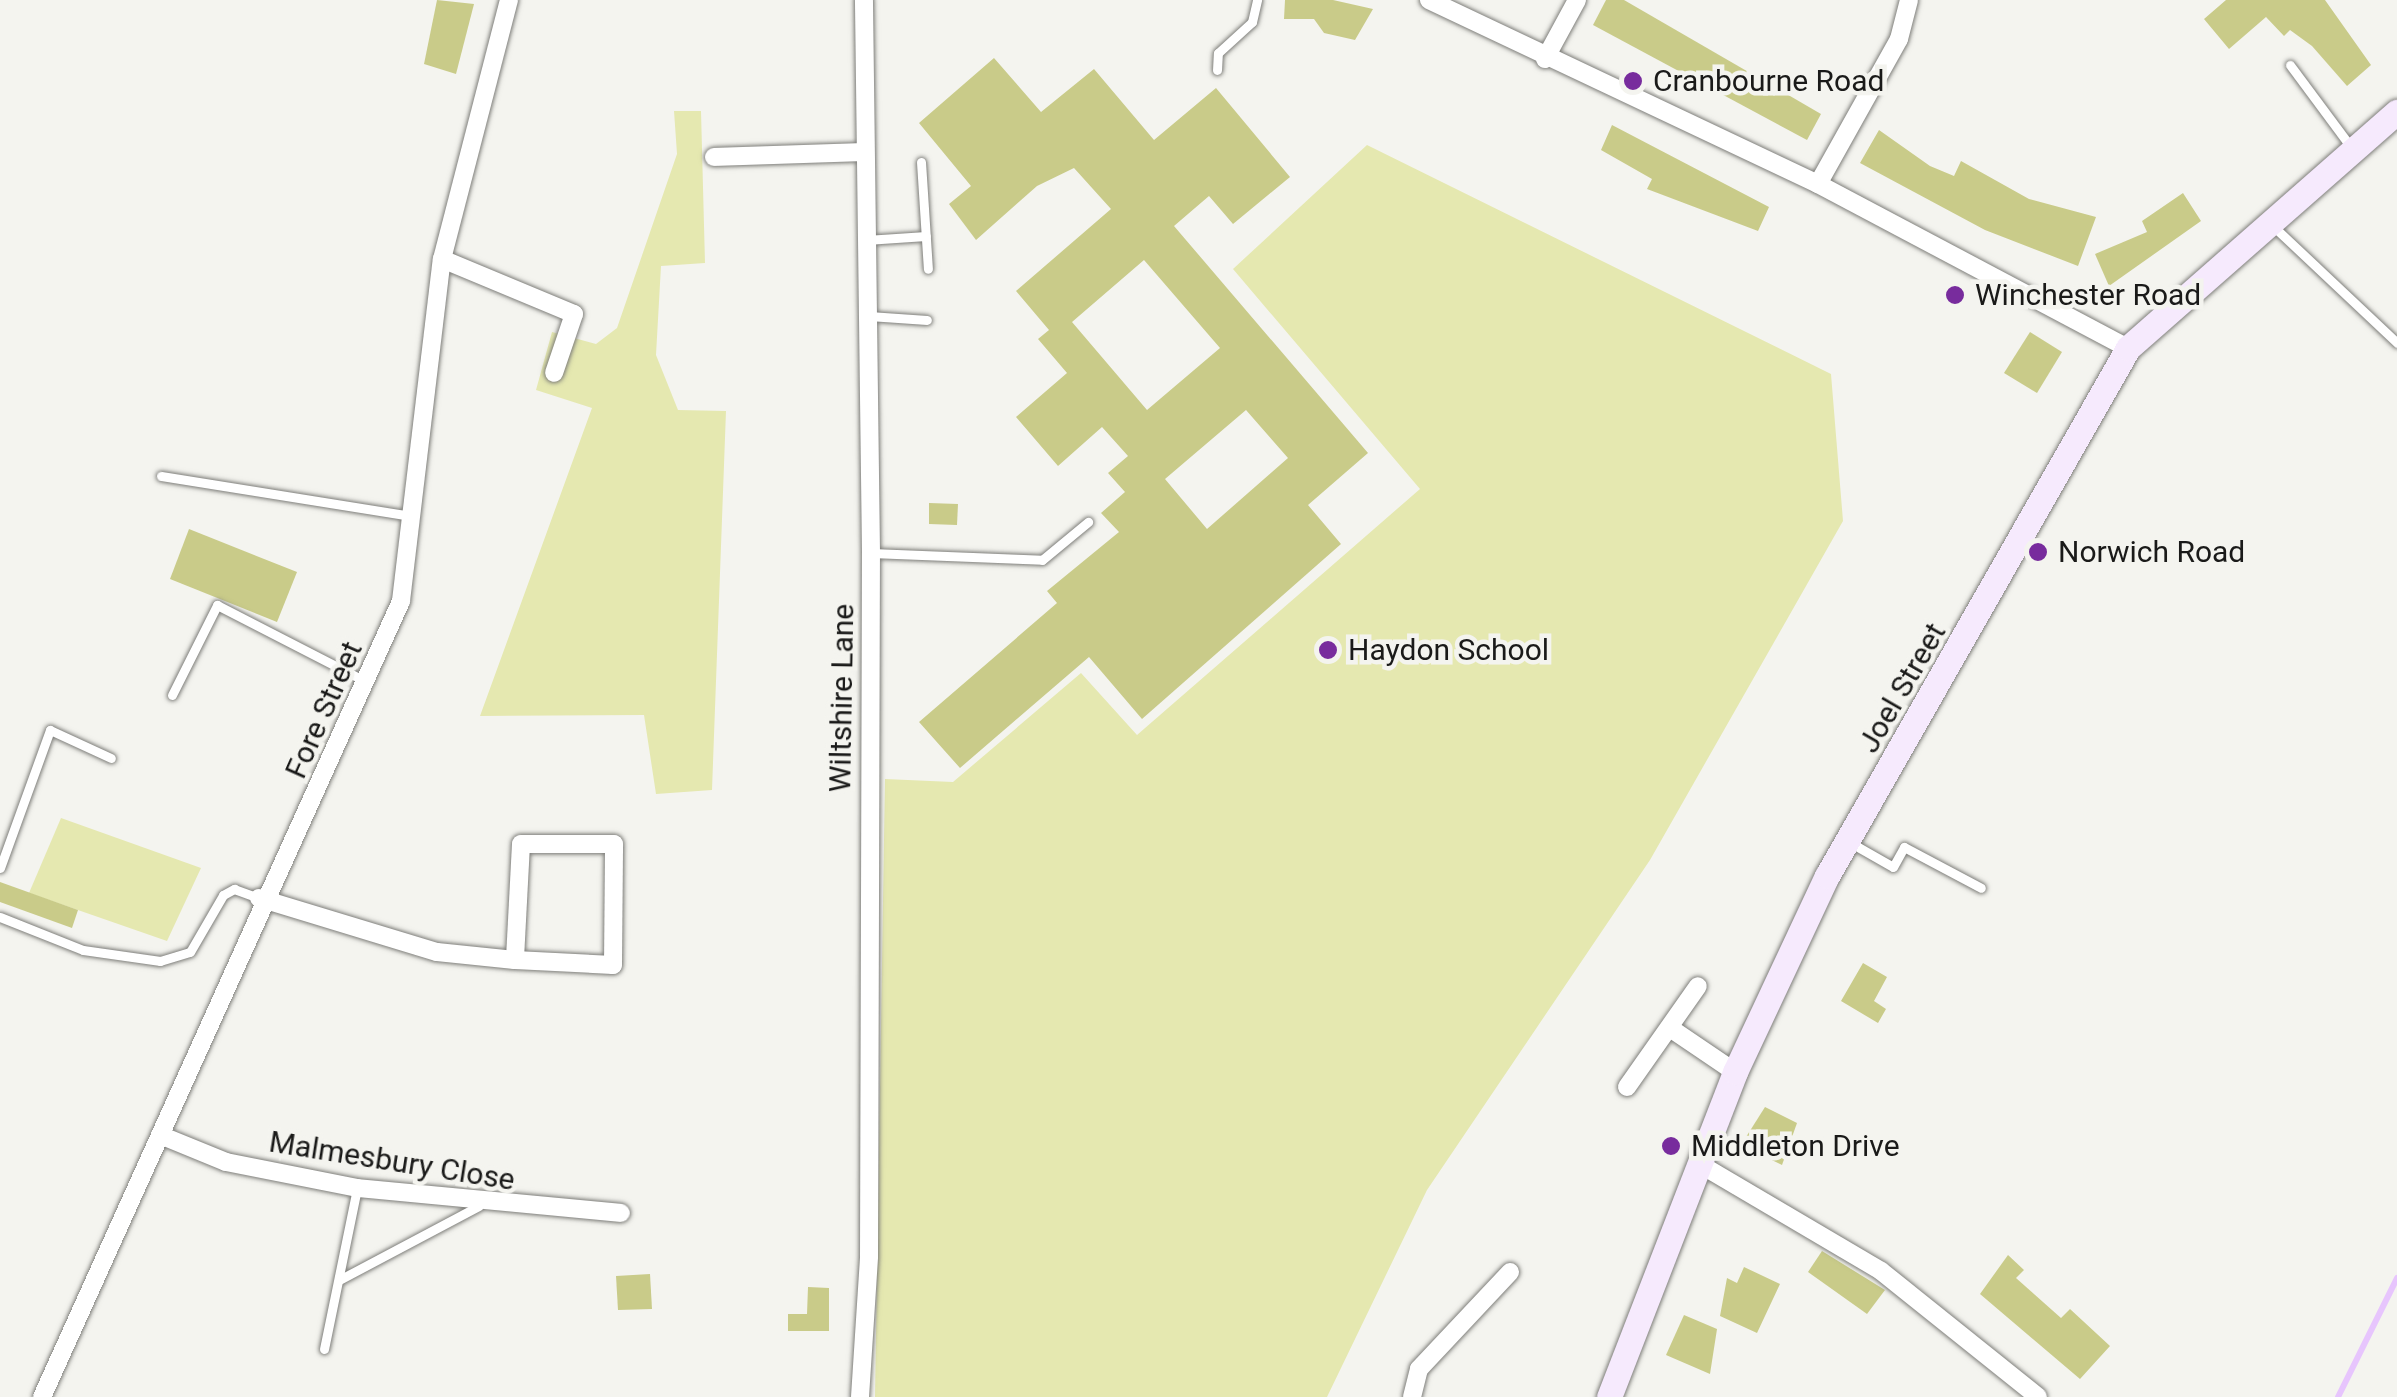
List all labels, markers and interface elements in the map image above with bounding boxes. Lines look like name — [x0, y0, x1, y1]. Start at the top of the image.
place label: Cranbourne Road — [1653, 63, 1884, 99]
marker: Cranbourne Road — [1622, 70, 1644, 92]
place label: Winchester Road — [1975, 277, 2201, 313]
marker: Winchester Road — [1944, 284, 1966, 306]
place label: Norwich Road — [2058, 534, 2245, 570]
marker: Norwich Road — [2027, 541, 2049, 563]
street label: Wiltshire Lane — [822, 603, 862, 793]
street label: Joel Street — [1851, 617, 1953, 759]
place label: Haydon School — [1348, 632, 1549, 668]
street label: Fore Street — [278, 636, 370, 784]
marker: Haydon School — [1317, 639, 1339, 661]
street label: Malmesbury Close — [267, 1124, 517, 1198]
place label: Middleton Drive — [1691, 1128, 1900, 1164]
marker: Middleton Drive — [1660, 1135, 1682, 1157]

